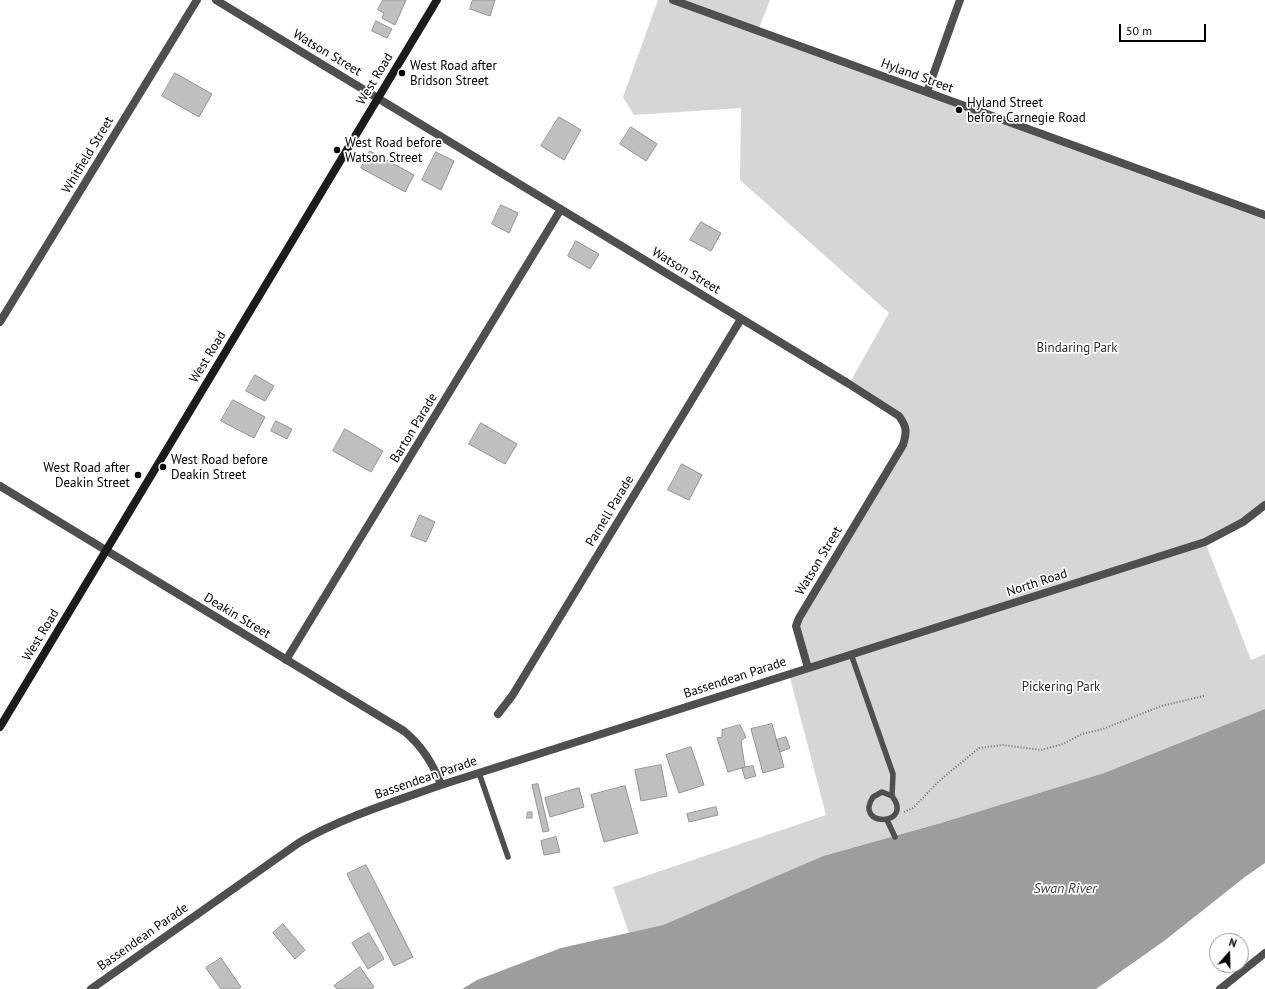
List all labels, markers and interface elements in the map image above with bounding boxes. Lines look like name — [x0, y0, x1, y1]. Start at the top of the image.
scale bar — [1121, 16, 1208, 42]
text: 50 m — [1126, 23, 1152, 38]
street label: Watson Street — [290, 26, 364, 80]
street label: West Road — [353, 50, 397, 108]
street label: Hyland Street — [879, 56, 955, 96]
place label: West Road after Bridson Street — [410, 58, 497, 89]
marker: West Road after Bridson Street — [397, 68, 407, 78]
place label: Hyland Street before Carnegie Road — [967, 95, 1086, 126]
marker: Hyland Street before Carnegie Road — [954, 105, 964, 115]
street label: Whitfield Street — [59, 114, 117, 196]
place label: West Road before Watson Street — [345, 135, 442, 166]
marker: West Road before Watson Street — [332, 145, 342, 155]
street label: Watson Street — [649, 244, 723, 298]
street label: West Road — [186, 328, 230, 386]
park label: Bindaring Park — [1036, 340, 1118, 356]
street label: Barton Parade — [387, 390, 441, 466]
place label: West Road before Deakin Street — [171, 452, 268, 483]
place label: West Road after Deakin Street — [43, 460, 130, 491]
marker: West Road before Deakin Street — [158, 462, 168, 472]
marker: West Road after Deakin Street — [133, 470, 143, 480]
street label: Parnell Parade — [583, 473, 637, 549]
street label: Watson Street — [792, 524, 846, 598]
street label: North Road — [1005, 566, 1069, 600]
street label: Deakin Street — [201, 590, 273, 642]
street label: West Road — [19, 606, 63, 664]
street label: Bassendean Parade — [682, 654, 788, 702]
park label: Pickering Park — [1022, 679, 1100, 695]
street label: Bassendean Parade — [373, 753, 479, 803]
water label: Swan River — [1034, 881, 1096, 897]
street label: Bassendean Parade — [95, 900, 191, 974]
north arrow — [1209, 933, 1249, 973]
text: N — [1227, 935, 1239, 950]

